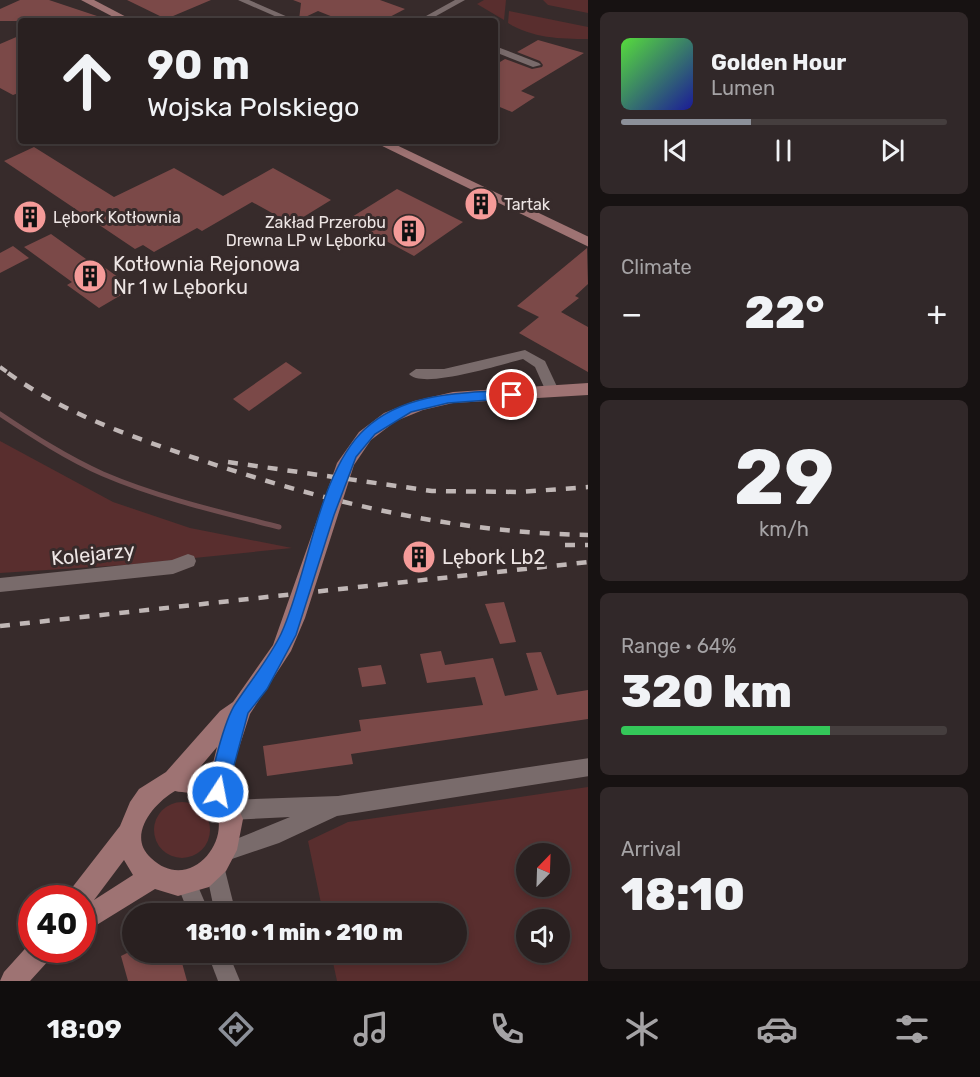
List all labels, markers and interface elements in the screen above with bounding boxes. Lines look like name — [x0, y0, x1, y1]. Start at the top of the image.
text: 90 m — [147, 40, 250, 90]
icon: ahead — [48, 42, 126, 120]
text: Golden Hour — [711, 49, 846, 76]
text: Lumen — [711, 76, 775, 100]
text: Wojska Polskiego — [147, 91, 360, 123]
icon: previous — [659, 134, 692, 167]
icon: pause — [767, 134, 800, 167]
icon: next — [876, 134, 909, 167]
building icon: Tartak — [463, 186, 499, 222]
place label: Tartak — [504, 195, 551, 214]
building icon: Lębork Kotłownia — [12, 199, 48, 235]
place label: Lębork Kotłownia — [53, 208, 181, 228]
place label: Zakład Przerobu Drewna LP w Lęborku — [226, 213, 386, 251]
building icon: Zakład Przerobu Drewna LP w Lęborku — [391, 213, 427, 249]
place label: Kotłownia Rejonowa Nr 1 w Lęborku — [113, 252, 300, 299]
text: Climate — [621, 255, 692, 279]
building icon: Kotłownia Rejonowa Nr 1 w Lęborku — [72, 258, 108, 294]
text: 22° — [745, 286, 824, 339]
text: − — [621, 294, 642, 333]
text: + — [926, 294, 947, 333]
pin — [486, 369, 537, 420]
icon: arrive — [495, 378, 528, 411]
text: 29 — [734, 431, 834, 524]
text: km/h — [759, 517, 809, 541]
street label: Kolejarzy — [50, 538, 136, 570]
building icon: Lębork Lb2 — [401, 539, 437, 575]
place label: Lębork Lb2 — [442, 545, 545, 569]
text: Range · 64% — [621, 634, 737, 658]
text: 320 km — [621, 665, 792, 718]
position arrow — [186, 760, 250, 824]
text: Arrival — [621, 837, 681, 861]
north arrow — [516, 843, 570, 897]
map controls — [516, 843, 570, 963]
text: 18:10 — [621, 868, 745, 921]
speed limit sign: 40 — [18, 885, 96, 963]
button: sound — [516, 909, 570, 963]
text: 18:10 · 1 min · 210 m — [186, 919, 403, 946]
icon: directions — [215, 1008, 257, 1050]
icon: music — [350, 1008, 392, 1050]
icon: phone — [486, 1008, 528, 1050]
icon: climate — [621, 1008, 663, 1050]
icon: car — [756, 1008, 798, 1050]
icon: filters — [891, 1008, 933, 1050]
text: 18:09 — [47, 1013, 122, 1045]

